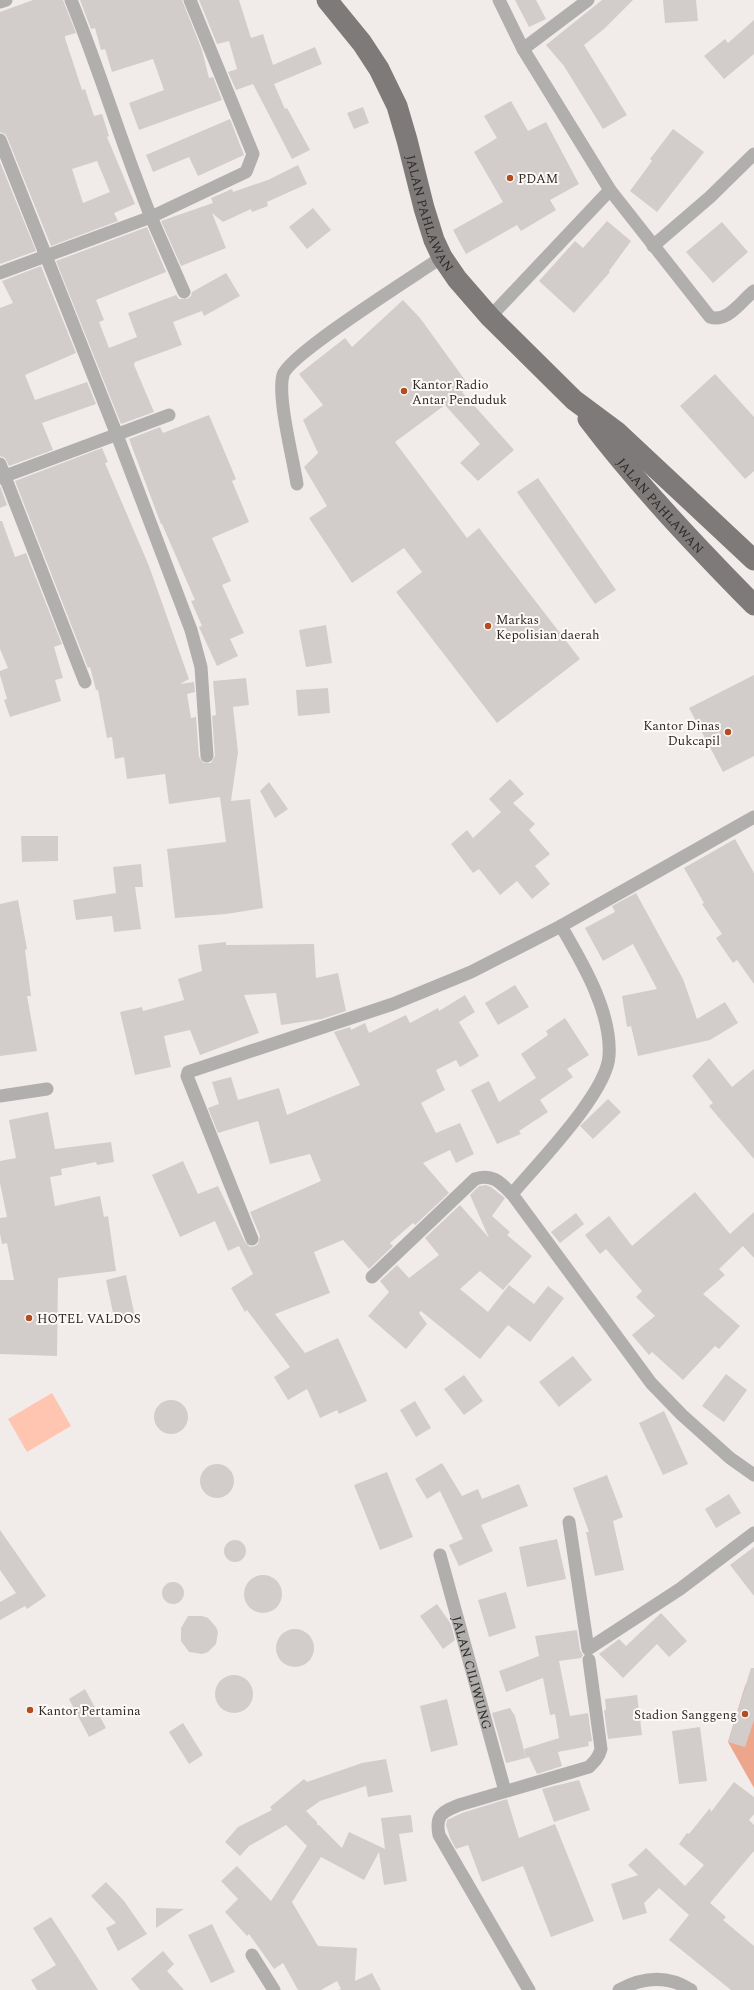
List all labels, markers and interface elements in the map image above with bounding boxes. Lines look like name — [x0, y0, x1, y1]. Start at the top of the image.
street label: JALAN PAHLAWAN — [400, 153, 458, 276]
place label: PDAM — [518, 169, 558, 189]
marker: PDAM — [505, 173, 515, 183]
place label: Kantor Radio Antar Penduduk — [412, 375, 507, 410]
marker: Kantor Radio Antar Penduduk — [399, 386, 409, 396]
street label: JALAN PAHLAWAN — [612, 454, 708, 559]
place label: Markas Kepolisian daerah — [496, 610, 600, 645]
marker: Markas Kepolisian daerah — [483, 621, 493, 631]
place label: Kantor Dinas Dukcapil — [643, 716, 720, 751]
marker: Kantor Dinas Dukcapil — [723, 727, 733, 737]
place label: HOTEL VALDOS — [37, 1309, 141, 1329]
marker: HOTEL VALDOS — [24, 1313, 34, 1323]
street label: JALAN CILIWUNG — [446, 1614, 497, 1732]
place label: Kantor Pertamina — [38, 1701, 141, 1721]
marker: Kantor Pertamina — [25, 1705, 35, 1715]
place label: Stadion Sanggeng — [634, 1705, 737, 1725]
marker: Stadion Sanggeng — [740, 1709, 750, 1719]

